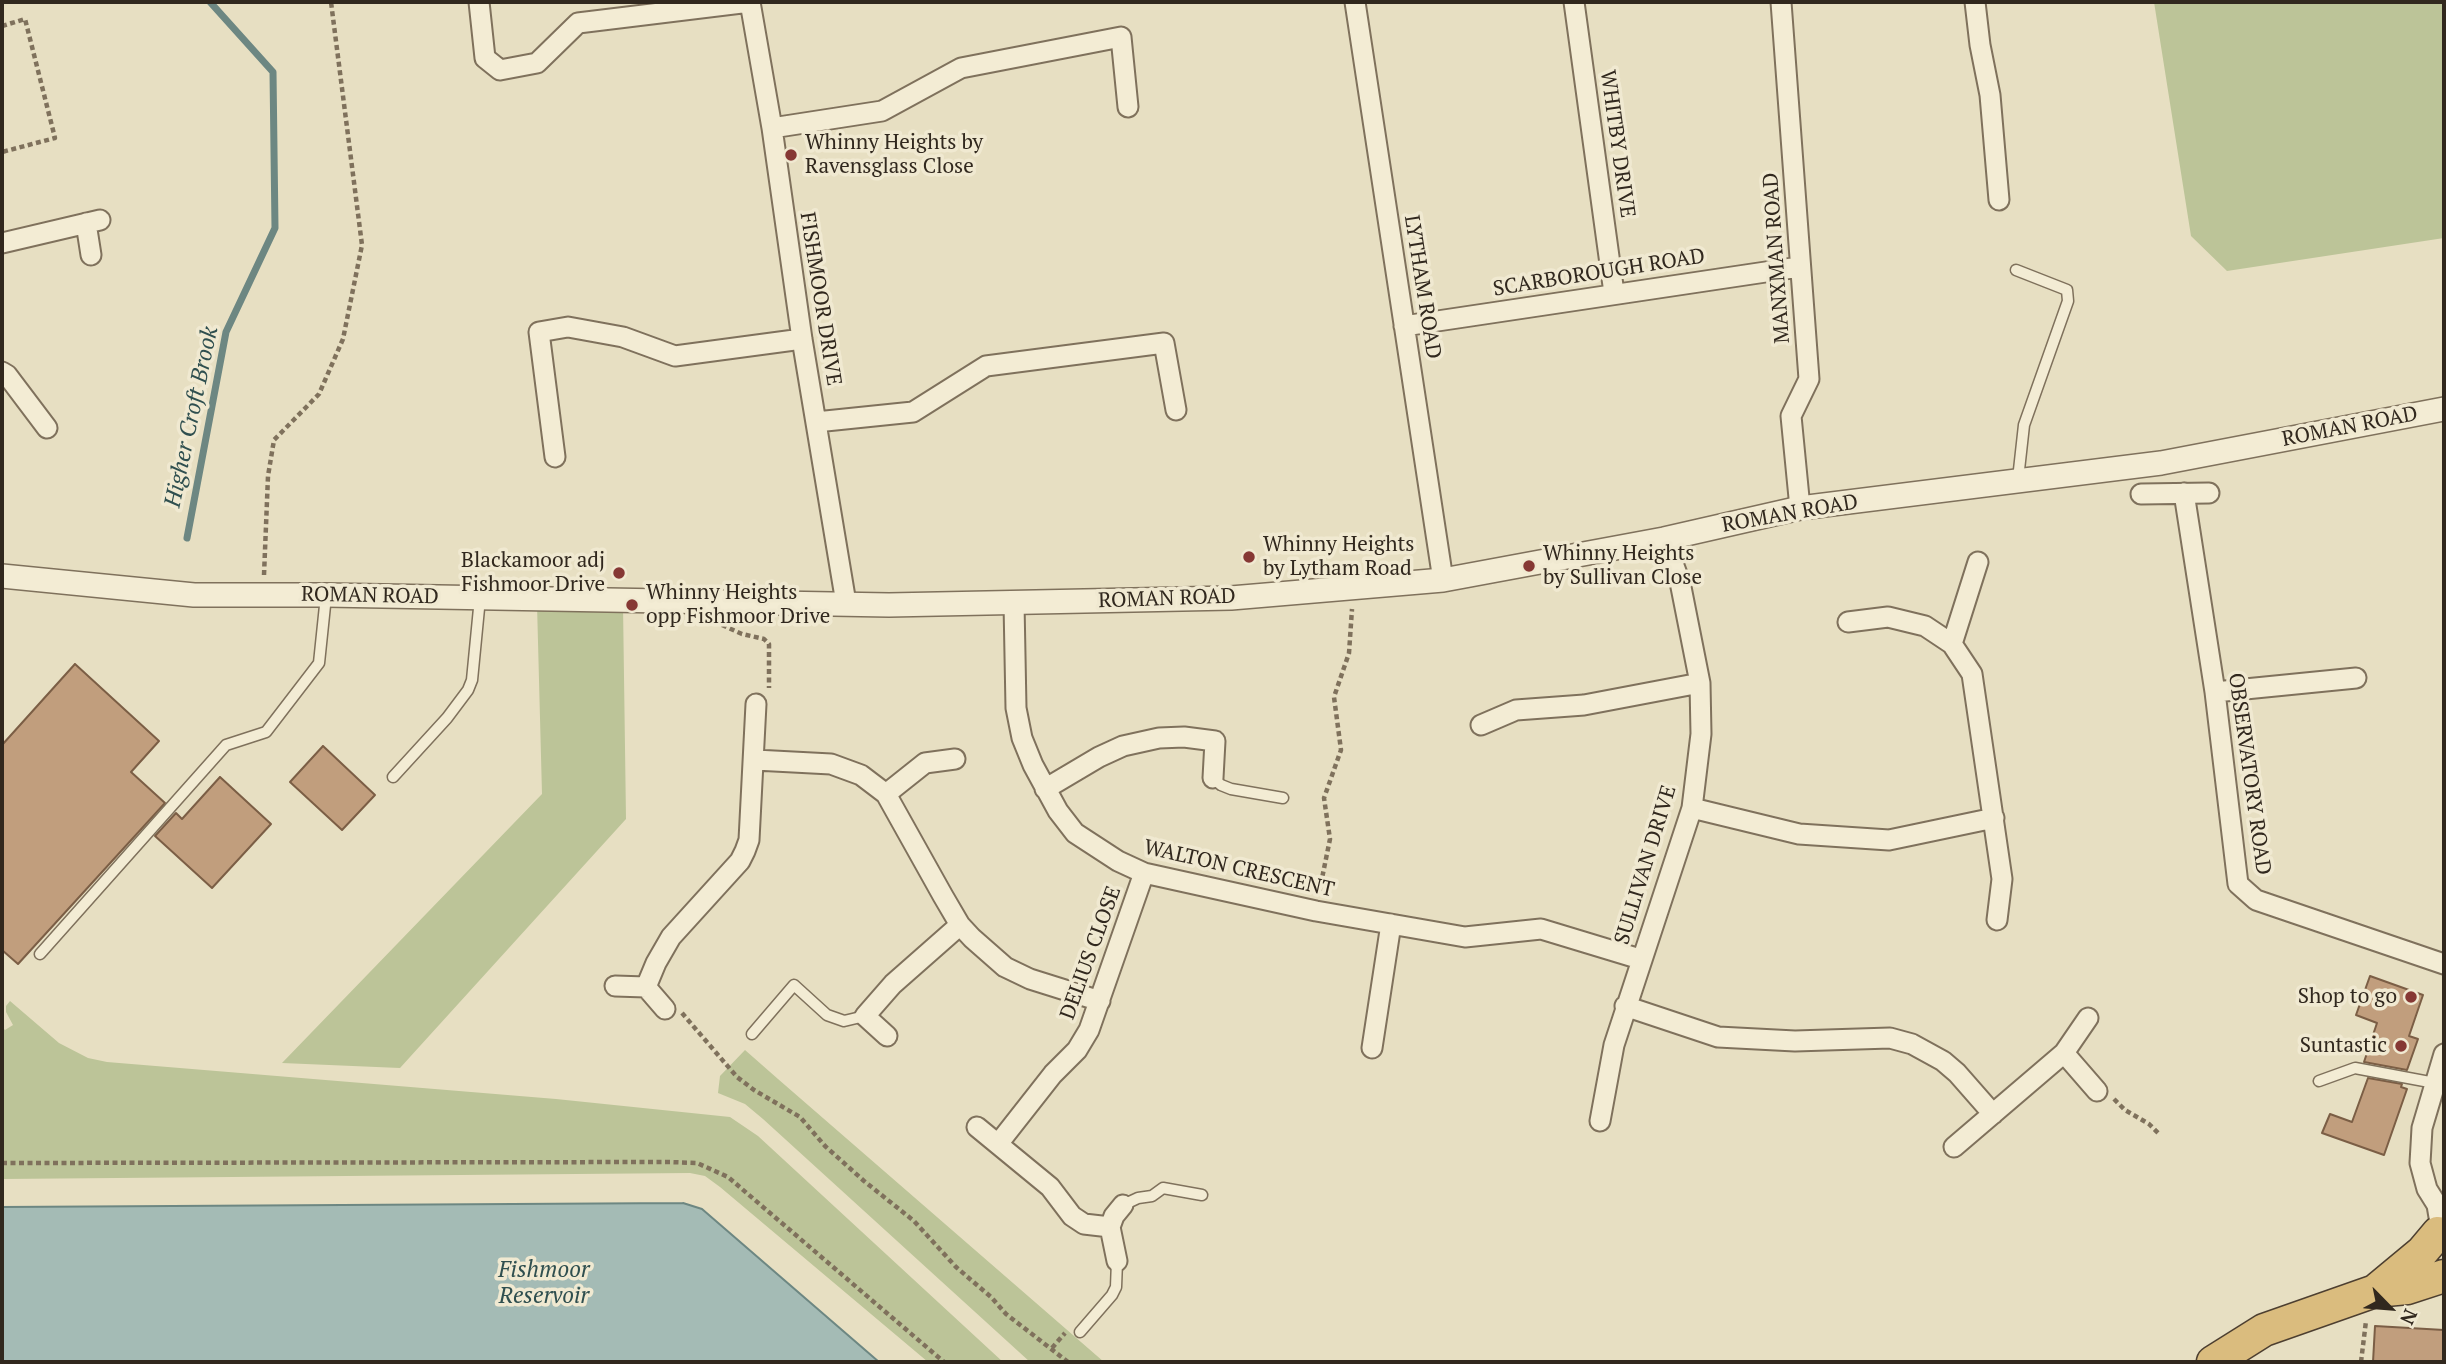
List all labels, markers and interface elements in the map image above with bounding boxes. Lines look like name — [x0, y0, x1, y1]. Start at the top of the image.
street label: WHITBY DRIVE — [1594, 68, 1640, 220]
place label: Whinny Heights by Ravensglass Close — [805, 130, 983, 180]
marker: Whinny Heights by Ravensglass Close — [783, 147, 799, 163]
street label: MANXMAN ROAD — [1758, 172, 1796, 344]
street label: FISHMOOR DRIVE — [794, 210, 846, 388]
street label: LYTHAM ROAD — [1398, 213, 1446, 361]
street label: SCARBOROUGH ROAD — [1491, 244, 1707, 302]
water label: Higher Croft Brook — [159, 324, 225, 510]
street label: ROMAN ROAD — [2280, 402, 2420, 452]
street label: ROMAN ROAD — [1720, 490, 1860, 538]
place label: Whinny Heights by Lytham Road — [1263, 532, 1414, 582]
place label: Whinny Heights by Sullivan Close — [1543, 541, 1702, 591]
place label: Blackamoor adj Fishmoor Drive — [461, 548, 605, 598]
marker: Whinny Heights by Lytham Road — [1241, 549, 1257, 565]
marker: Whinny Heights by Sullivan Close — [1521, 558, 1537, 574]
marker: Blackamoor adj Fishmoor Drive — [611, 565, 627, 581]
place label: Whinny Heights opp Fishmoor Drive — [646, 580, 830, 630]
street label: ROMAN ROAD — [301, 582, 439, 610]
street label: ROMAN ROAD — [1098, 584, 1236, 614]
marker: Whinny Heights opp Fishmoor Drive — [624, 597, 640, 613]
street label: OBSERVATORY ROAD — [2222, 671, 2276, 877]
street label: SULLIVAN DRIVE — [1610, 782, 1682, 948]
street label: WALTON CRESCENT — [1141, 835, 1337, 903]
street label: DELIUS CLOSE — [1055, 883, 1127, 1023]
place label: Shop to go — [2298, 984, 2397, 1010]
marker: Shop to go — [2403, 989, 2419, 1005]
place label: Suntastic — [2300, 1033, 2387, 1059]
marker: Suntastic — [2393, 1038, 2409, 1054]
water label: Fishmoor Reservoir — [498, 1256, 590, 1310]
north arrow — [2355, 1273, 2425, 1343]
text: N — [2395, 1305, 2424, 1329]

